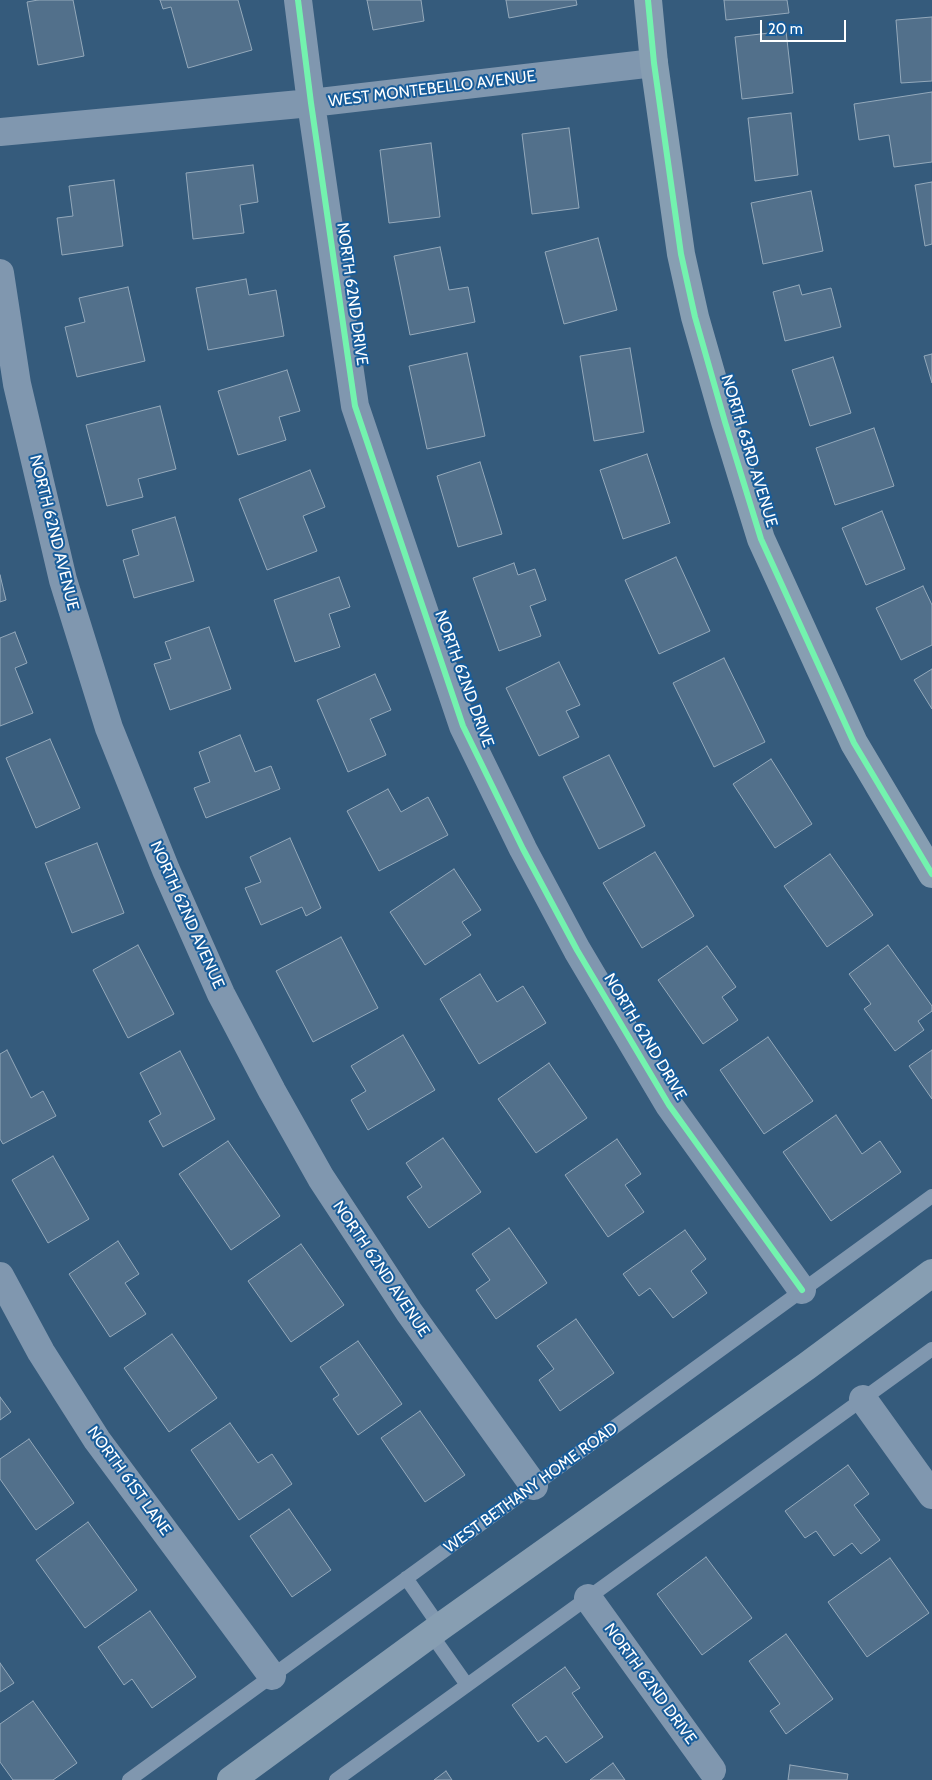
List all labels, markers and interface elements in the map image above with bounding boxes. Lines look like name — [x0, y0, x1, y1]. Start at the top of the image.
scale bar — [762, 10, 848, 42]
text: 20 m — [768, 20, 803, 38]
street label: WEST MONTEBELLO AVENUE — [327, 67, 537, 111]
street label: NORTH 62ND DRIVE — [332, 221, 372, 367]
street label: NORTH 63RD AVENUE — [717, 372, 781, 530]
street label: NORTH 62ND AVENUE — [25, 453, 83, 613]
street label: NORTH 62ND DRIVE — [430, 608, 498, 750]
street label: NORTH 62ND AVENUE — [146, 838, 228, 992]
street label: NORTH 62ND DRIVE — [600, 970, 690, 1104]
street label: NORTH 62ND AVENUE — [328, 1197, 434, 1341]
street label: WEST BETHANY HOME ROAD — [441, 1419, 621, 1557]
street label: NORTH 61ST LANE — [83, 1423, 175, 1539]
street label: NORTH 62ND DRIVE — [600, 1620, 700, 1748]

